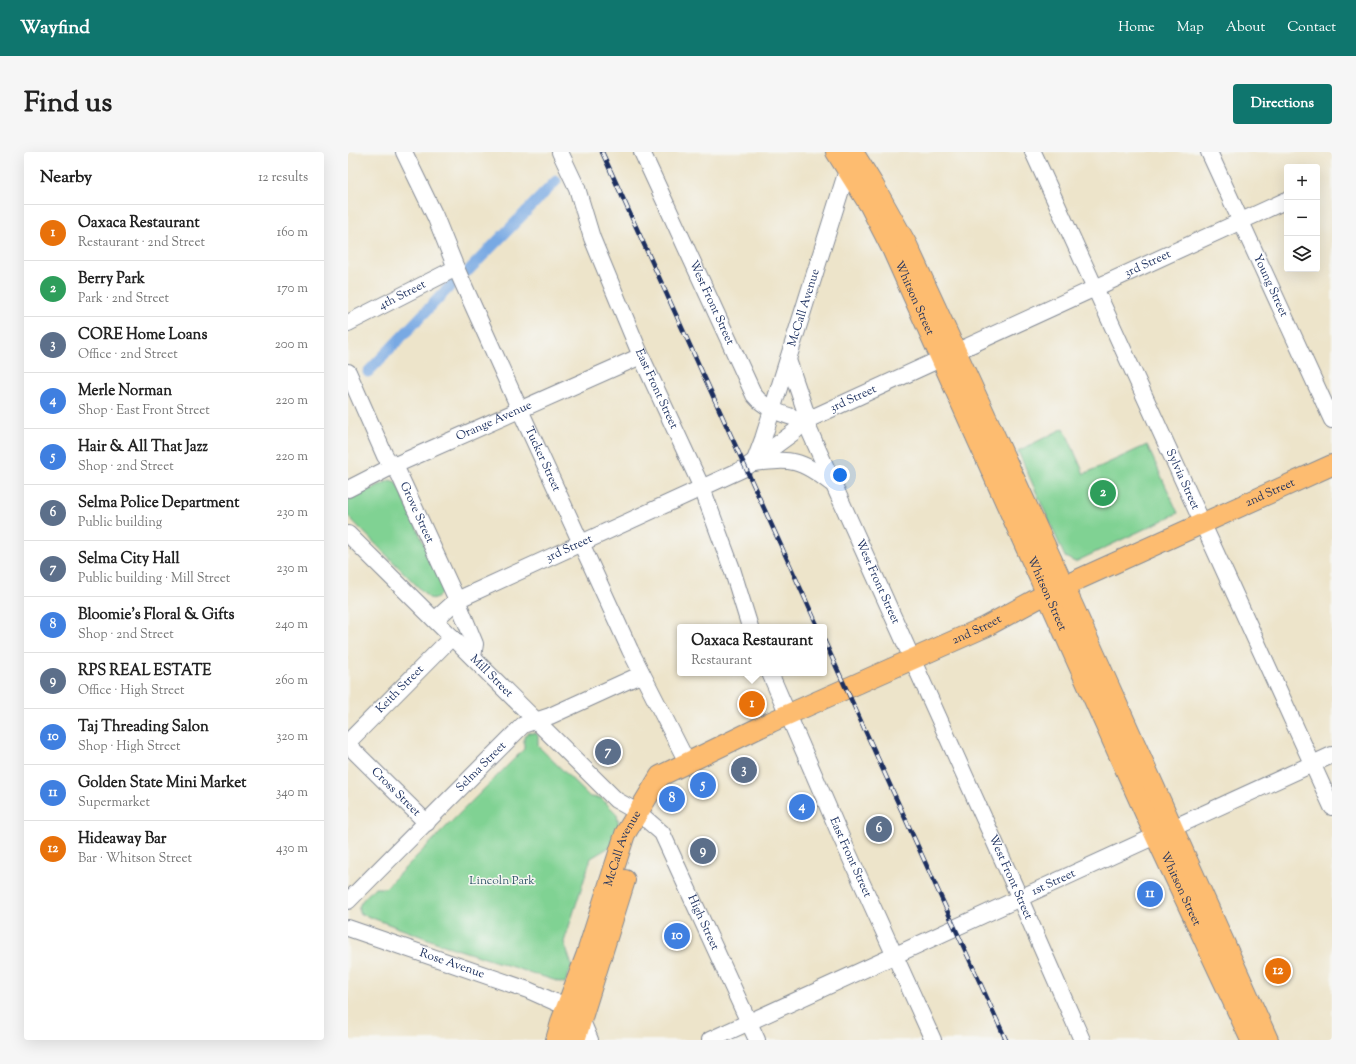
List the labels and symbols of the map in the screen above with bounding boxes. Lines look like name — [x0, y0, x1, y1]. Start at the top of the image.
street label: 3rd Street — [1121, 245, 1174, 282]
street label: Young Street — [1248, 251, 1293, 320]
street label: West Front Street — [684, 257, 739, 348]
street label: Whitson Street — [890, 258, 939, 338]
street label: McCall Avenue — [783, 266, 825, 349]
street label: 4th Street — [376, 276, 429, 315]
street label: East Front Street — [630, 346, 682, 432]
street label: 3rd Street — [827, 380, 880, 417]
street label: Orange Avenue — [453, 396, 535, 446]
street label: Tucker Street — [520, 424, 565, 495]
street label: Sylvia Street — [1161, 446, 1204, 513]
your location — [830, 465, 850, 485]
street label: 2nd Street — [1242, 474, 1298, 512]
pin: 2 — [1090, 478, 1116, 508]
street label: Grove Street — [395, 479, 439, 546]
street label: 3rd Street — [543, 530, 595, 567]
street label: West Front Street — [850, 536, 904, 627]
street label: Whitson Street — [1022, 554, 1071, 634]
street label: 2nd Street — [949, 611, 1005, 649]
street label: Mill Street — [466, 651, 517, 702]
street label: Keith Street — [372, 661, 428, 718]
pin: 1 — [739, 689, 765, 719]
pin: 7 — [595, 737, 621, 767]
street label: Selma Street — [452, 738, 511, 796]
pin: 3 — [731, 755, 757, 785]
street label: Cross Street — [367, 763, 425, 821]
pin: 5 — [690, 770, 716, 800]
pin: 8 — [659, 784, 685, 814]
pin: 4 — [789, 792, 815, 822]
street label: McCall Avenue — [600, 807, 646, 889]
street label: East Front Street — [824, 814, 876, 900]
pin: 6 — [866, 814, 892, 844]
street label: West Front Street — [983, 832, 1037, 923]
pin: 9 — [690, 836, 716, 866]
street label: Whitson Street — [1155, 849, 1205, 929]
street label: 1st Street — [1029, 865, 1079, 900]
park label: Lincoln Park — [469, 872, 535, 890]
pin: 11 — [1137, 879, 1163, 909]
street label: High Street — [683, 892, 724, 953]
pin: 10 — [664, 921, 690, 951]
street label: Rose Avenue — [417, 944, 487, 984]
pin: 12 — [1265, 956, 1291, 986]

